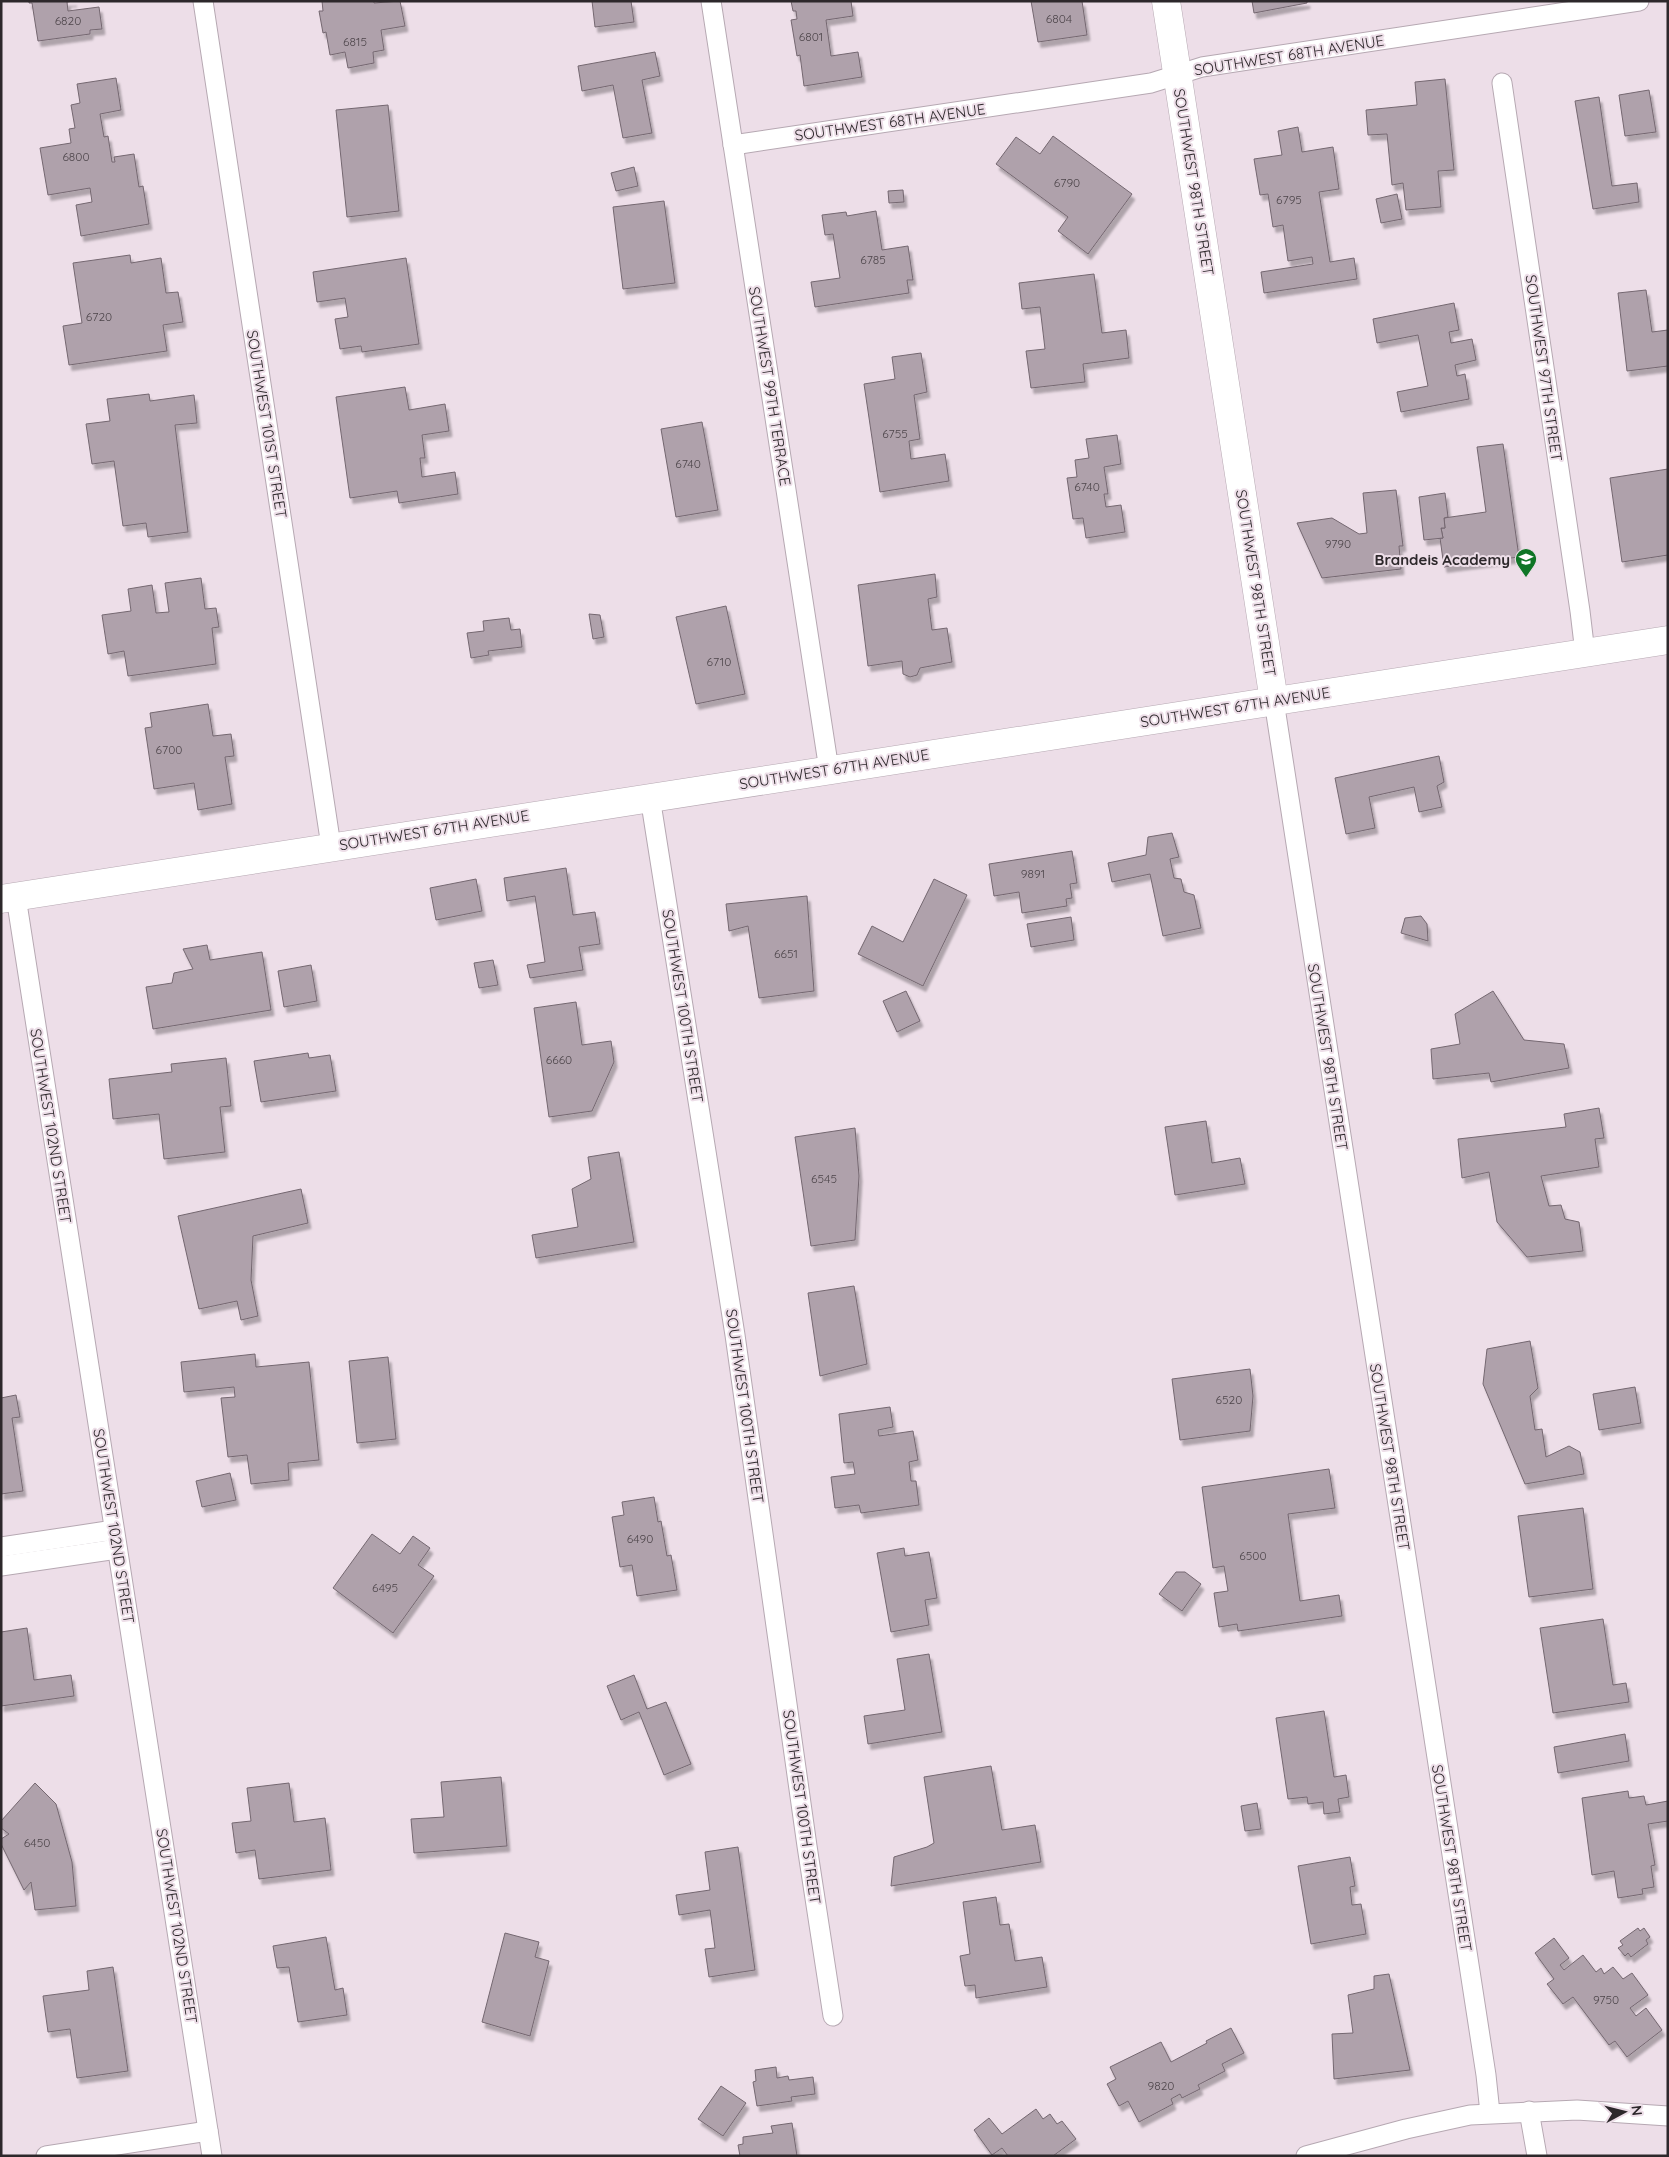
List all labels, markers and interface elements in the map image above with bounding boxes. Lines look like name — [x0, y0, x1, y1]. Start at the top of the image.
house number: 6804 — [1046, 11, 1072, 26]
house number: 6820 — [55, 13, 81, 28]
house number: 6801 — [799, 29, 823, 44]
street label: SOUTHWEST 68TH AVENUE — [1193, 31, 1385, 79]
house number: 6815 — [343, 34, 367, 49]
street label: SOUTHWEST 98TH STREET — [1170, 87, 1218, 277]
street label: SOUTHWEST 68TH AVENUE — [794, 99, 986, 145]
house number: 6800 — [62, 149, 90, 164]
house number: 6790 — [1054, 175, 1080, 190]
house number: 6795 — [1276, 192, 1302, 207]
house number: 6785 — [860, 252, 886, 267]
street label: SOUTHWEST 97TH STREET — [1521, 273, 1567, 463]
street label: SOUTHWEST 99TH TERRACE — [745, 285, 795, 487]
house number: 6720 — [86, 309, 112, 324]
street label: SOUTHWEST 101ST STREET — [243, 329, 291, 519]
house number: 6755 — [882, 426, 908, 441]
house number: 6740 — [675, 456, 701, 471]
house number: 6740 — [1074, 479, 1100, 494]
street label: SOUTHWEST 98TH STREET — [1232, 488, 1280, 678]
house number: 9790 — [1325, 536, 1351, 551]
school or university icon: Brandeis Academy — [1514, 547, 1538, 578]
place label: Brandeis Academy — [1375, 550, 1510, 569]
house number: 6710 — [707, 654, 731, 669]
street label: SOUTHWEST 67TH AVENUE — [1139, 683, 1331, 731]
house number: 6700 — [156, 742, 182, 757]
street label: SOUTHWEST 67TH AVENUE — [738, 745, 930, 793]
street label: SOUTHWEST 67TH AVENUE — [338, 806, 530, 854]
house number: 9891 — [1021, 866, 1045, 881]
street label: SOUTHWEST 100TH STREET — [658, 908, 708, 1104]
house number: 6651 — [774, 946, 798, 961]
street label: SOUTHWEST 98TH STREET — [1304, 962, 1352, 1152]
street label: SOUTHWEST 102ND STREET — [26, 1027, 76, 1225]
house number: 6660 — [546, 1052, 572, 1067]
house number: 6545 — [811, 1171, 837, 1186]
street label: SOUTHWEST 100TH STREET — [722, 1308, 768, 1504]
street label: SOUTHWEST 98TH STREET — [1366, 1362, 1414, 1552]
house number: 6520 — [1216, 1392, 1242, 1407]
street label: SOUTHWEST 102ND STREET — [89, 1427, 139, 1625]
house number: 6490 — [627, 1531, 653, 1546]
house number: 6500 — [1239, 1548, 1267, 1563]
house number: 6495 — [372, 1580, 398, 1595]
street label: SOUTHWEST 100TH STREET — [779, 1709, 825, 1905]
street label: SOUTHWEST 98TH STREET — [1428, 1763, 1476, 1953]
street label: SOUTHWEST 102ND STREET — [152, 1827, 202, 2025]
house number: 6450 — [24, 1835, 50, 1850]
house number: 9750 — [1593, 1992, 1619, 2007]
house number: 9820 — [1148, 2078, 1174, 2093]
north arrow — [1599, 2087, 1649, 2137]
text: N — [1627, 2104, 1646, 2117]

